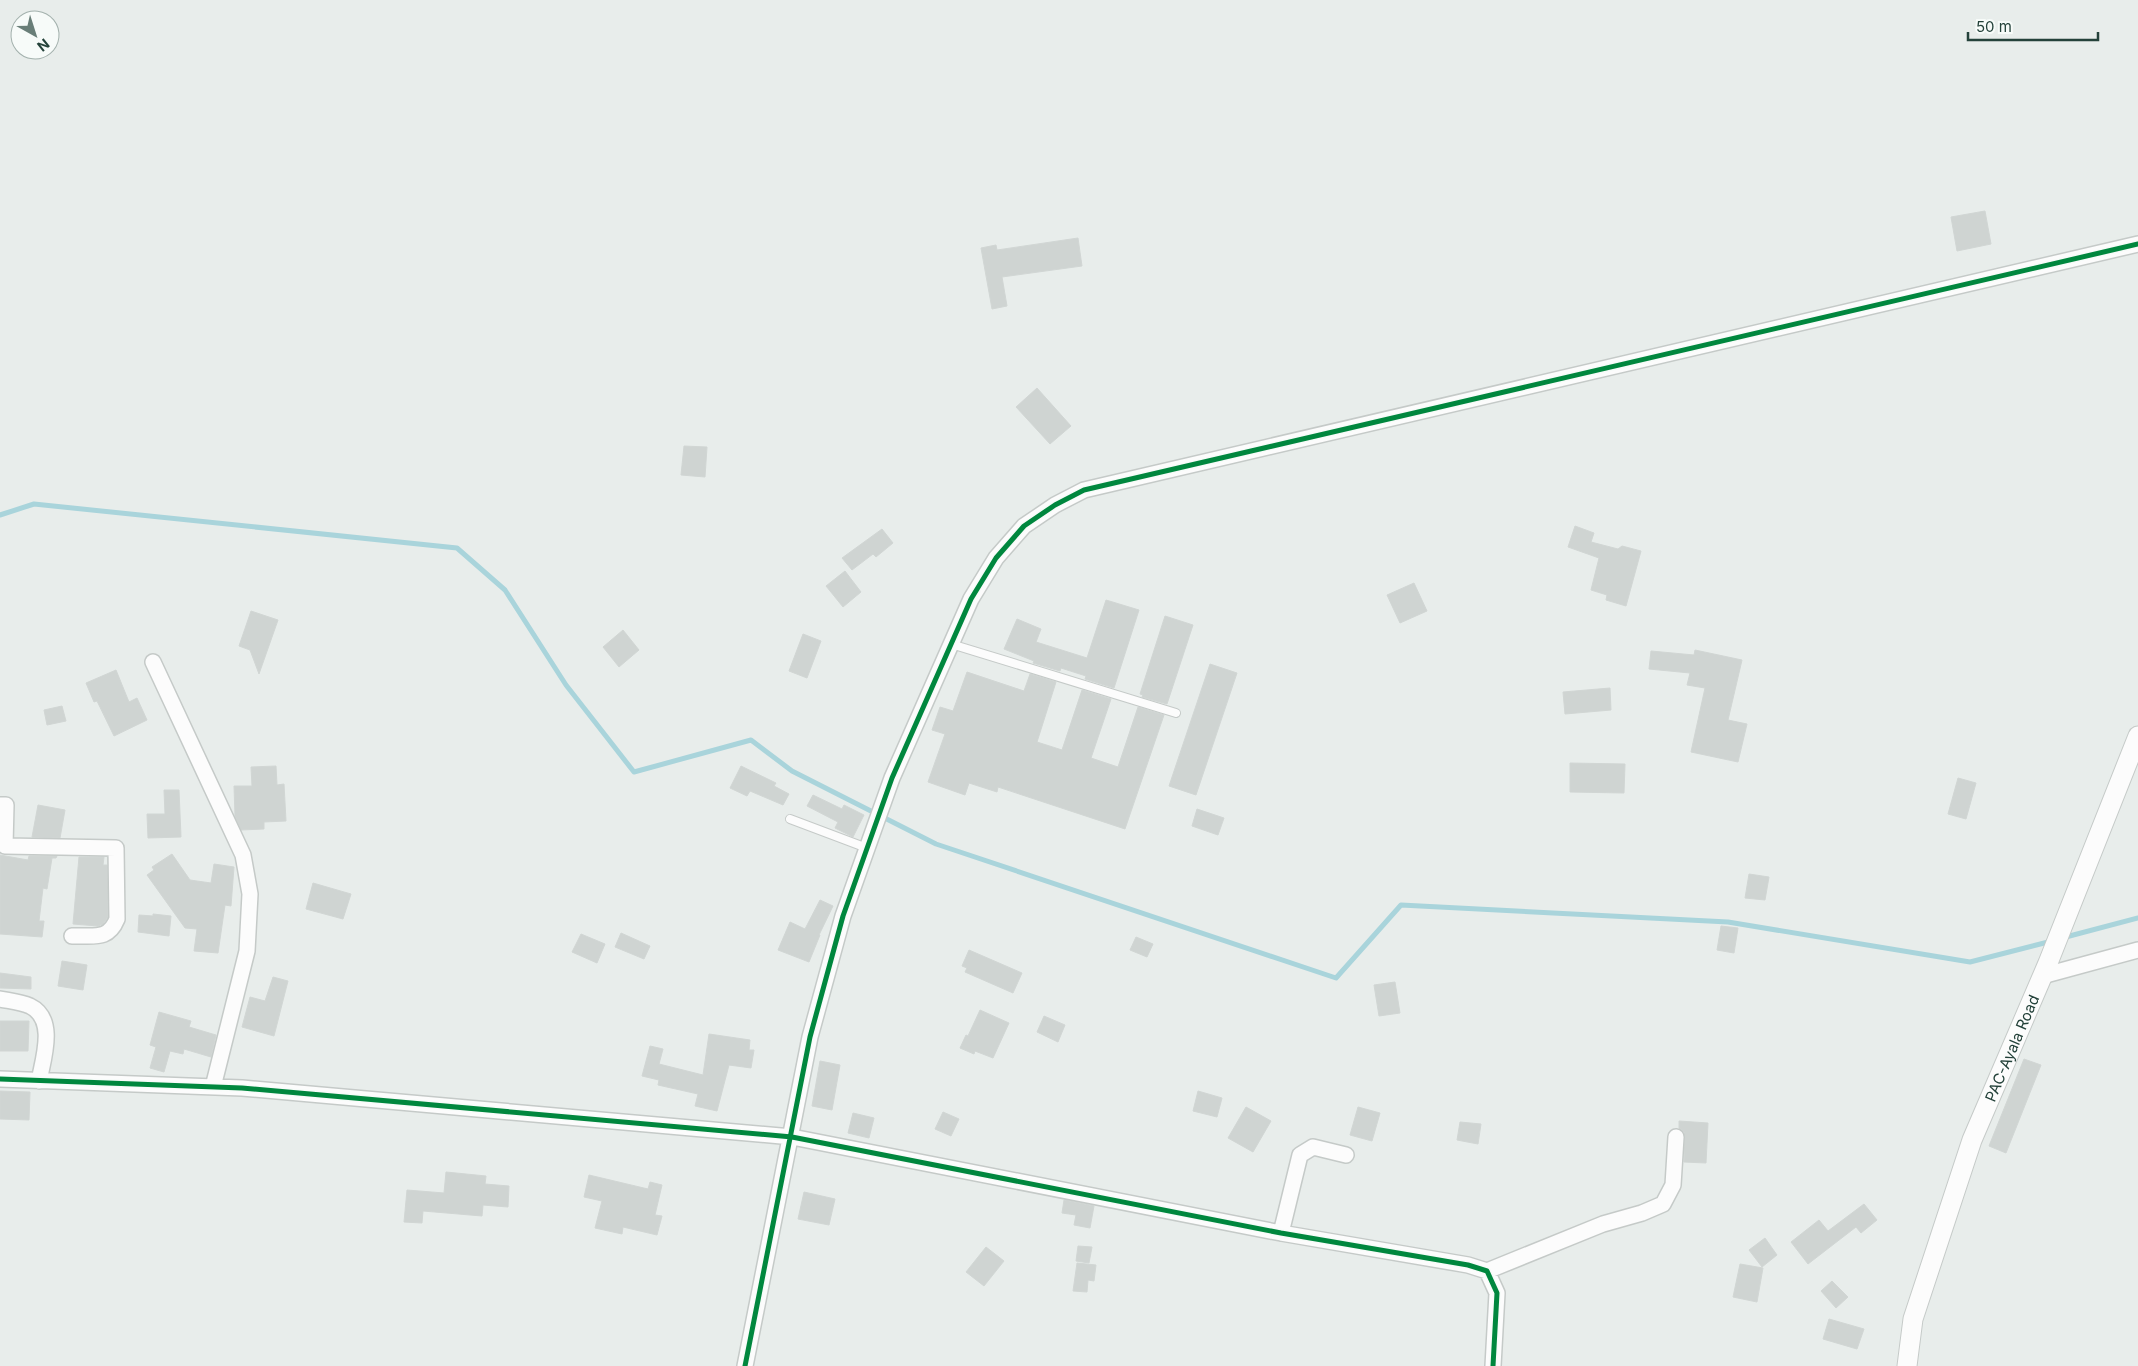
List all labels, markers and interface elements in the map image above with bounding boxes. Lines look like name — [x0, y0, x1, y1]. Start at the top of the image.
north arrow — [10, 10, 60, 60]
scale bar — [1968, 10, 2098, 42]
text: 50 m — [1976, 17, 2012, 36]
text: N — [34, 36, 53, 55]
street label: PAC-Ayala Road — [1980, 992, 2043, 1104]

